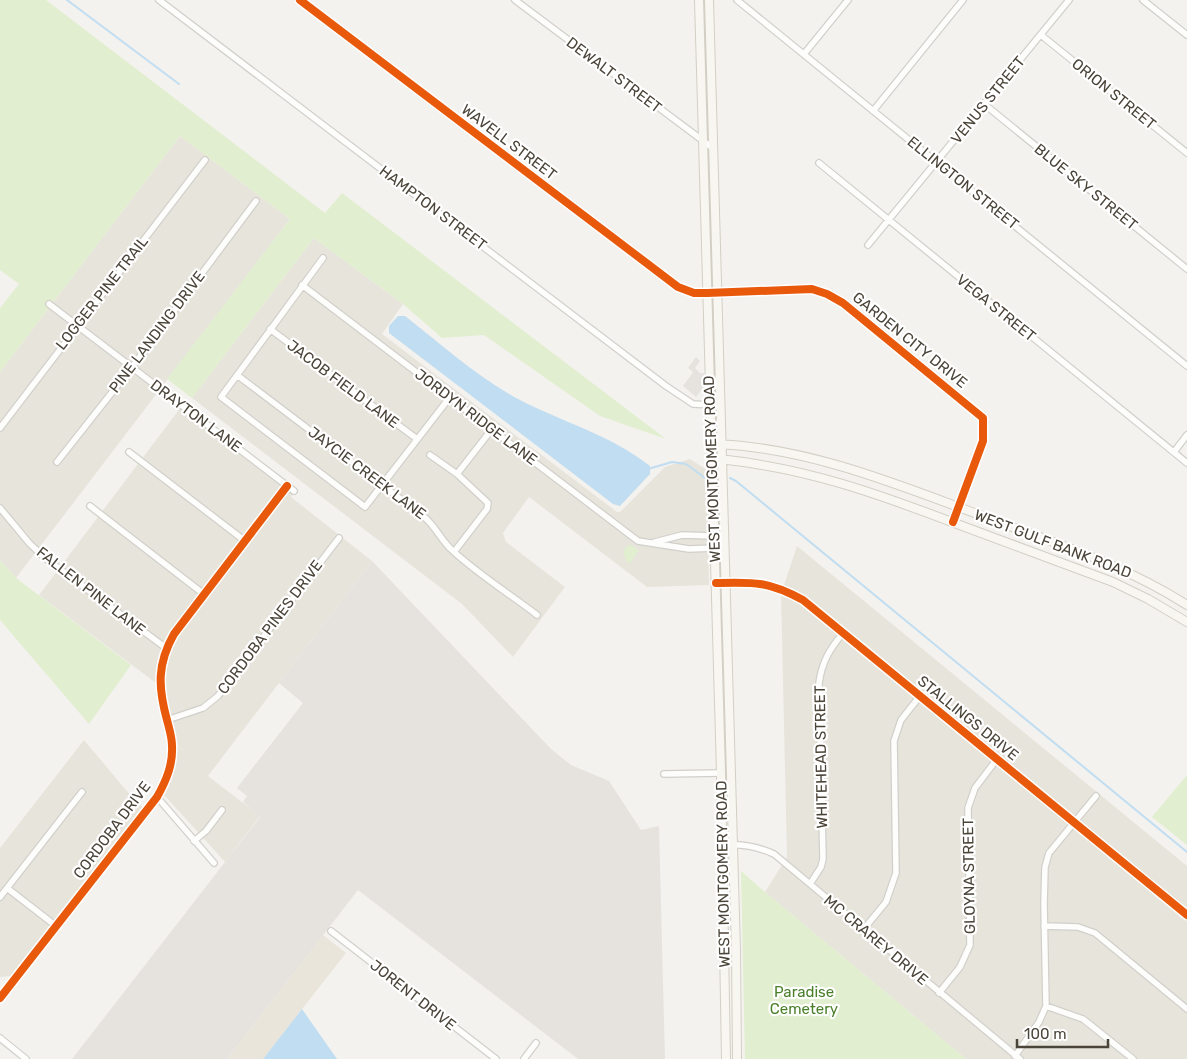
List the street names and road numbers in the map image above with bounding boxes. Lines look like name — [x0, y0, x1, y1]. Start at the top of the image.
street label: DEWALT STREET — [563, 33, 665, 117]
street label: VENUS STREET — [947, 52, 1029, 147]
street label: ORION STREET — [1068, 55, 1160, 134]
street label: WAVELL STREET — [458, 100, 560, 184]
street label: ELLINGTON STREET — [904, 133, 1022, 234]
street label: BLUE SKY STREET — [1031, 140, 1141, 234]
street label: HAMPTON STREET — [376, 162, 490, 254]
street label: LOGGER PINE TRAIL — [52, 232, 152, 353]
street label: PINE LANDING DRIVE — [105, 268, 209, 396]
street label: VEGA STREET — [953, 271, 1039, 346]
street label: GARDEN CITY DRIVE — [849, 288, 971, 392]
street label: JACOB FIELD LANE — [284, 336, 402, 432]
street label: JORDYN RIDGE LANE — [411, 365, 541, 469]
street label: WEST MONTGOMERY ROAD — [700, 375, 724, 563]
street label: DRAYTON LANE — [147, 376, 245, 456]
street label: JAYCIE CREEK LANE — [304, 423, 430, 523]
street label: WEST GULF BANK ROAD — [972, 506, 1134, 582]
street label: FALLEN PINE LANE — [33, 543, 149, 639]
street label: CORDOBA PINES DRIVE — [214, 556, 326, 698]
street label: STALLINGS DRIVE — [914, 672, 1022, 764]
street label: WHITEHEAD STREET — [811, 685, 831, 829]
street label: CORDOBA DRIVE — [70, 778, 154, 882]
street label: WEST MONTGOMERY ROAD — [712, 780, 734, 968]
street label: GLOYNA STREET — [959, 817, 979, 934]
street label: MC CRAREY DRIVE — [820, 891, 932, 989]
street label: JORENT DRIVE — [366, 956, 460, 1034]

